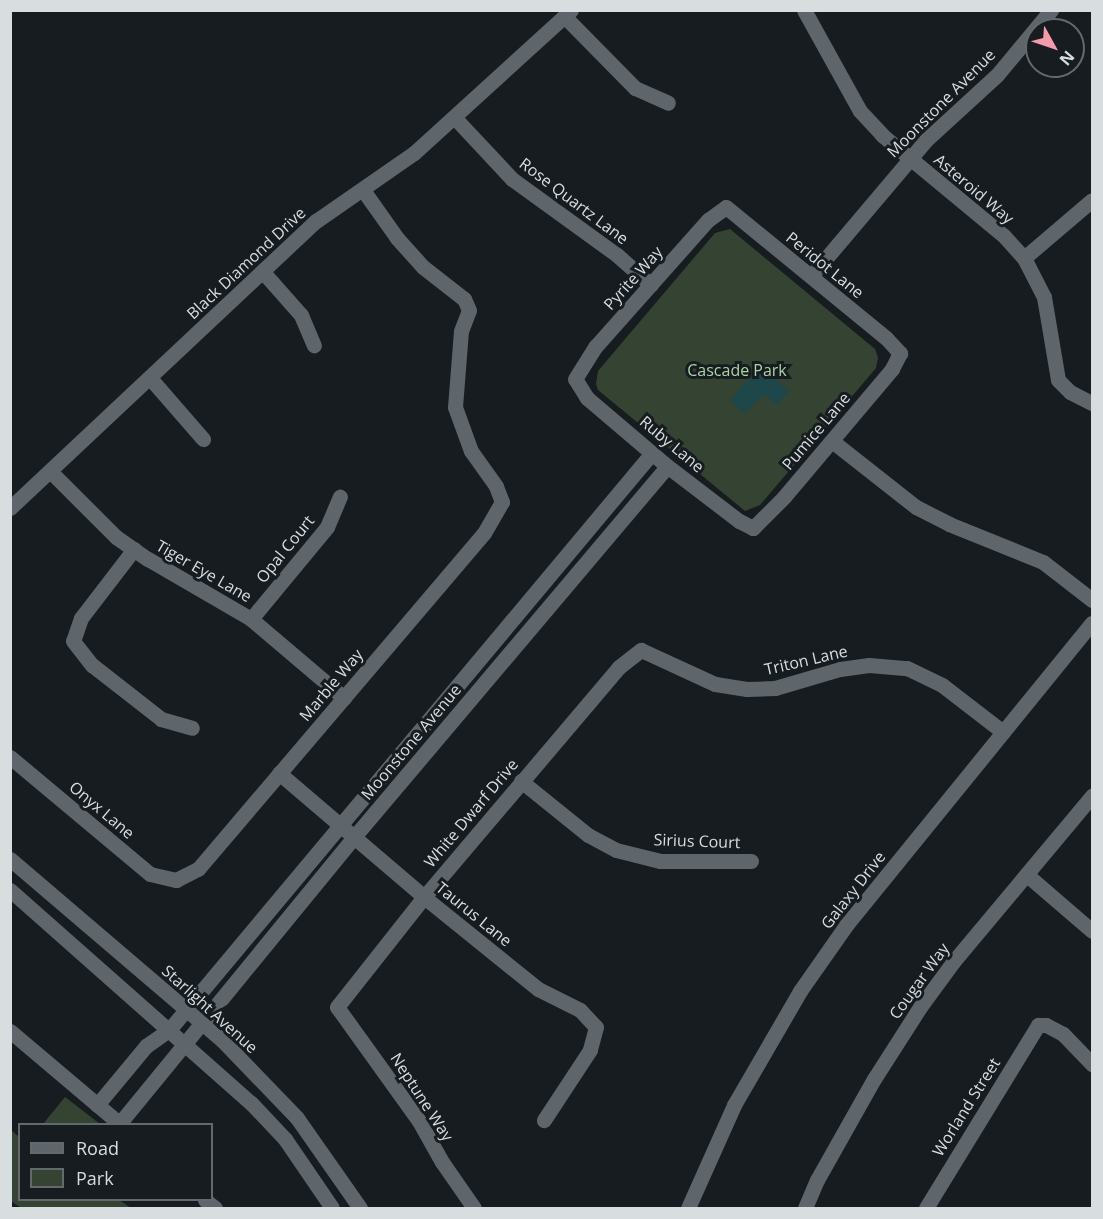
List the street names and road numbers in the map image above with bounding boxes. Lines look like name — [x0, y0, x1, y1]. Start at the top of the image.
street label: Moonstone Avenue — [883, 45, 999, 161]
street label: Asteroid Way — [930, 150, 1018, 228]
street label: Rose Quartz Lane — [516, 154, 632, 248]
street label: Black Diamond Drive — [183, 203, 309, 323]
street label: Peridot Lane — [782, 228, 868, 302]
street label: Pyrite Way — [600, 242, 666, 314]
street label: Pumice Lane — [778, 388, 854, 474]
street label: Ruby Lane — [636, 412, 708, 476]
street label: Opal Court — [252, 511, 318, 587]
street label: Tiger Eye Lane — [153, 536, 255, 606]
street label: Triton Lane — [763, 641, 849, 679]
street label: Marble Way — [295, 645, 367, 725]
street label: Moonstone Avenue — [357, 680, 465, 804]
street label: White Dwarf Drive — [420, 755, 522, 871]
street label: Onyx Lane — [66, 777, 138, 843]
street label: Sirius Court — [653, 830, 741, 852]
street label: Galaxy Drive — [817, 847, 889, 933]
street label: Taurus Lane — [432, 878, 516, 950]
street label: Cougar Way — [885, 939, 953, 1023]
street label: Starlight Avenue — [158, 961, 262, 1057]
street label: Neptune Way — [386, 1049, 458, 1145]
street label: Worland Street — [928, 1054, 1004, 1160]

